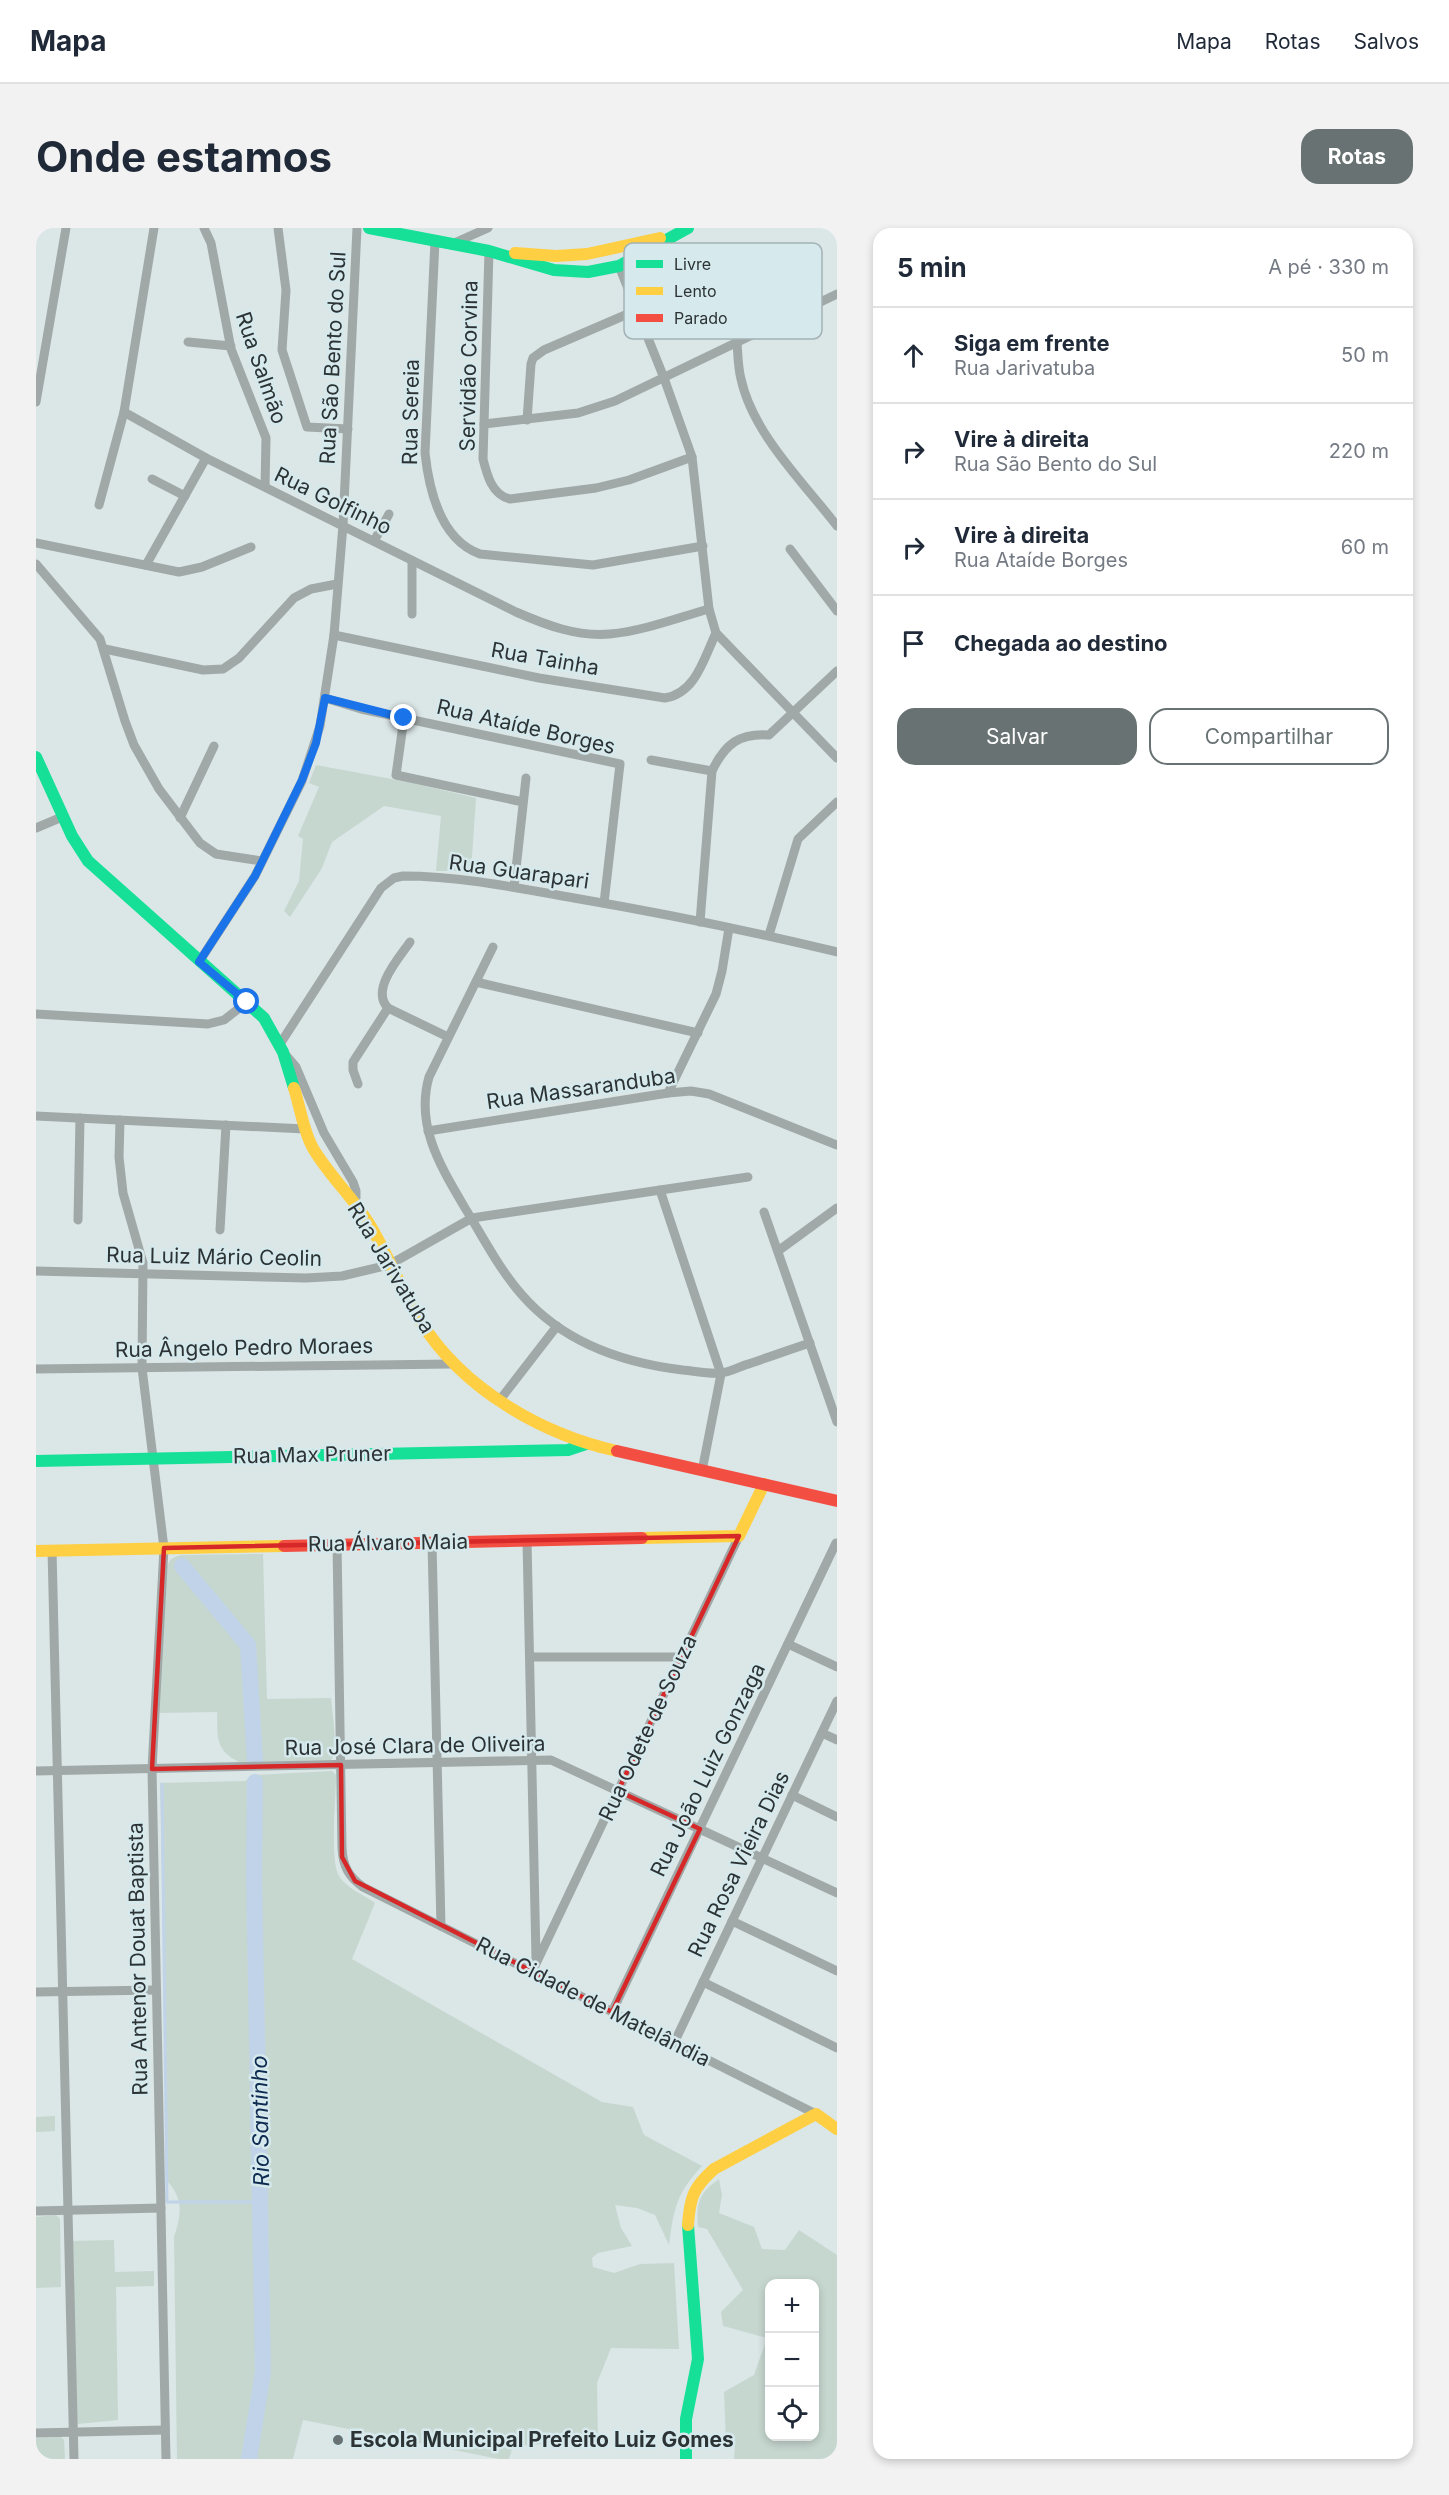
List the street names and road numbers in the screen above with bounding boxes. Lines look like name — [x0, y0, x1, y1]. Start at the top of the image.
street label: Rua São Bento do Sul — [314, 251, 351, 465]
street label: Servidão Corvina — [455, 280, 482, 452]
street label: Rua Salmão — [231, 309, 292, 427]
street label: Rua Sereia — [397, 359, 424, 465]
street label: Rua Golfinho — [271, 461, 396, 540]
street label: Rua Tainha — [489, 637, 601, 680]
street label: Rua Ataíde Borges — [434, 694, 618, 759]
street label: Rua Guarapari — [447, 849, 591, 894]
street label: Rua Massaranduba — [485, 1063, 677, 1114]
street label: Rua Jarivatuba — [343, 1198, 440, 1338]
street label: Rua Luiz Mário Ceolin — [106, 1242, 322, 1271]
street label: Rua Ângelo Pedro Moraes — [115, 1332, 373, 1362]
street label: Rua Max Pruner — [233, 1441, 391, 1468]
street label: Rua Álvaro Maia — [308, 1528, 468, 1556]
street label: Rua Odete de Souza — [593, 1631, 702, 1825]
street label: Rua João Luiz Gonzaga — [645, 1659, 770, 1881]
street label: Rua José Clara de Oliveira — [284, 1731, 546, 1760]
street label: Rua Rosa Vieira Dias — [683, 1767, 794, 1961]
street label: Rua Antenor Douat Baptista — [123, 1822, 152, 2096]
street label: Rua Cidade de Matelândia — [472, 1932, 714, 2072]

